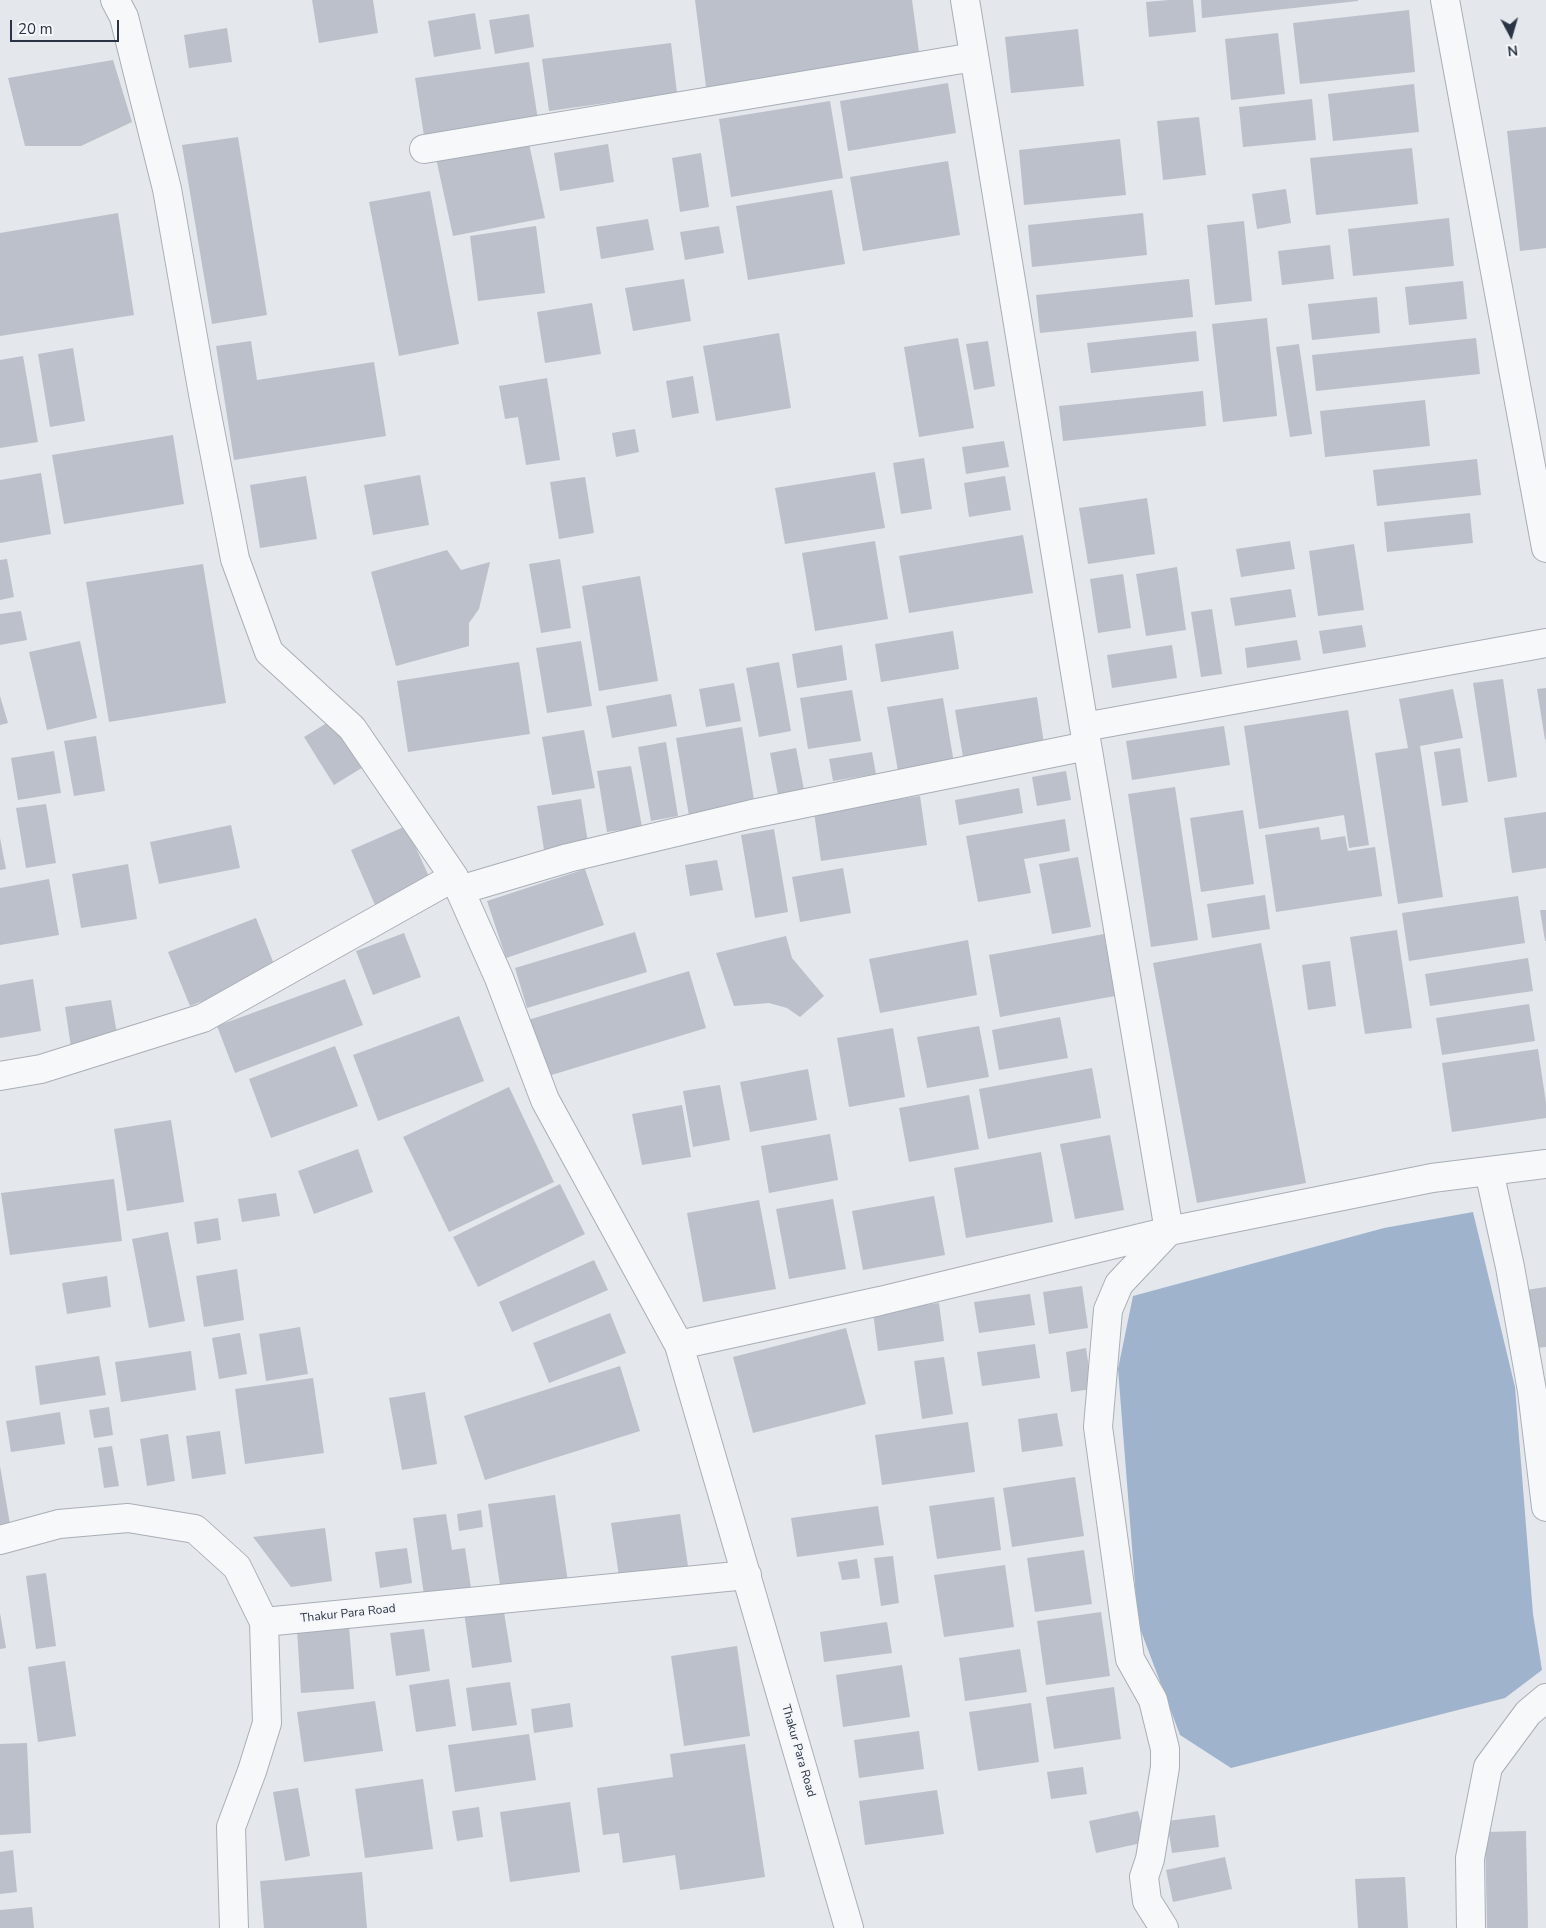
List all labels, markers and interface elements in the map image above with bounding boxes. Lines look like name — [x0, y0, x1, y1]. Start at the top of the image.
scale bar — [12, 10, 121, 42]
north arrow — [1486, 10, 1536, 60]
text: 20 m — [18, 19, 53, 39]
text: N — [1506, 40, 1519, 60]
street label: Thakur Para Road — [300, 1602, 396, 1626]
street label: Thakur Para Road — [778, 1703, 818, 1799]

